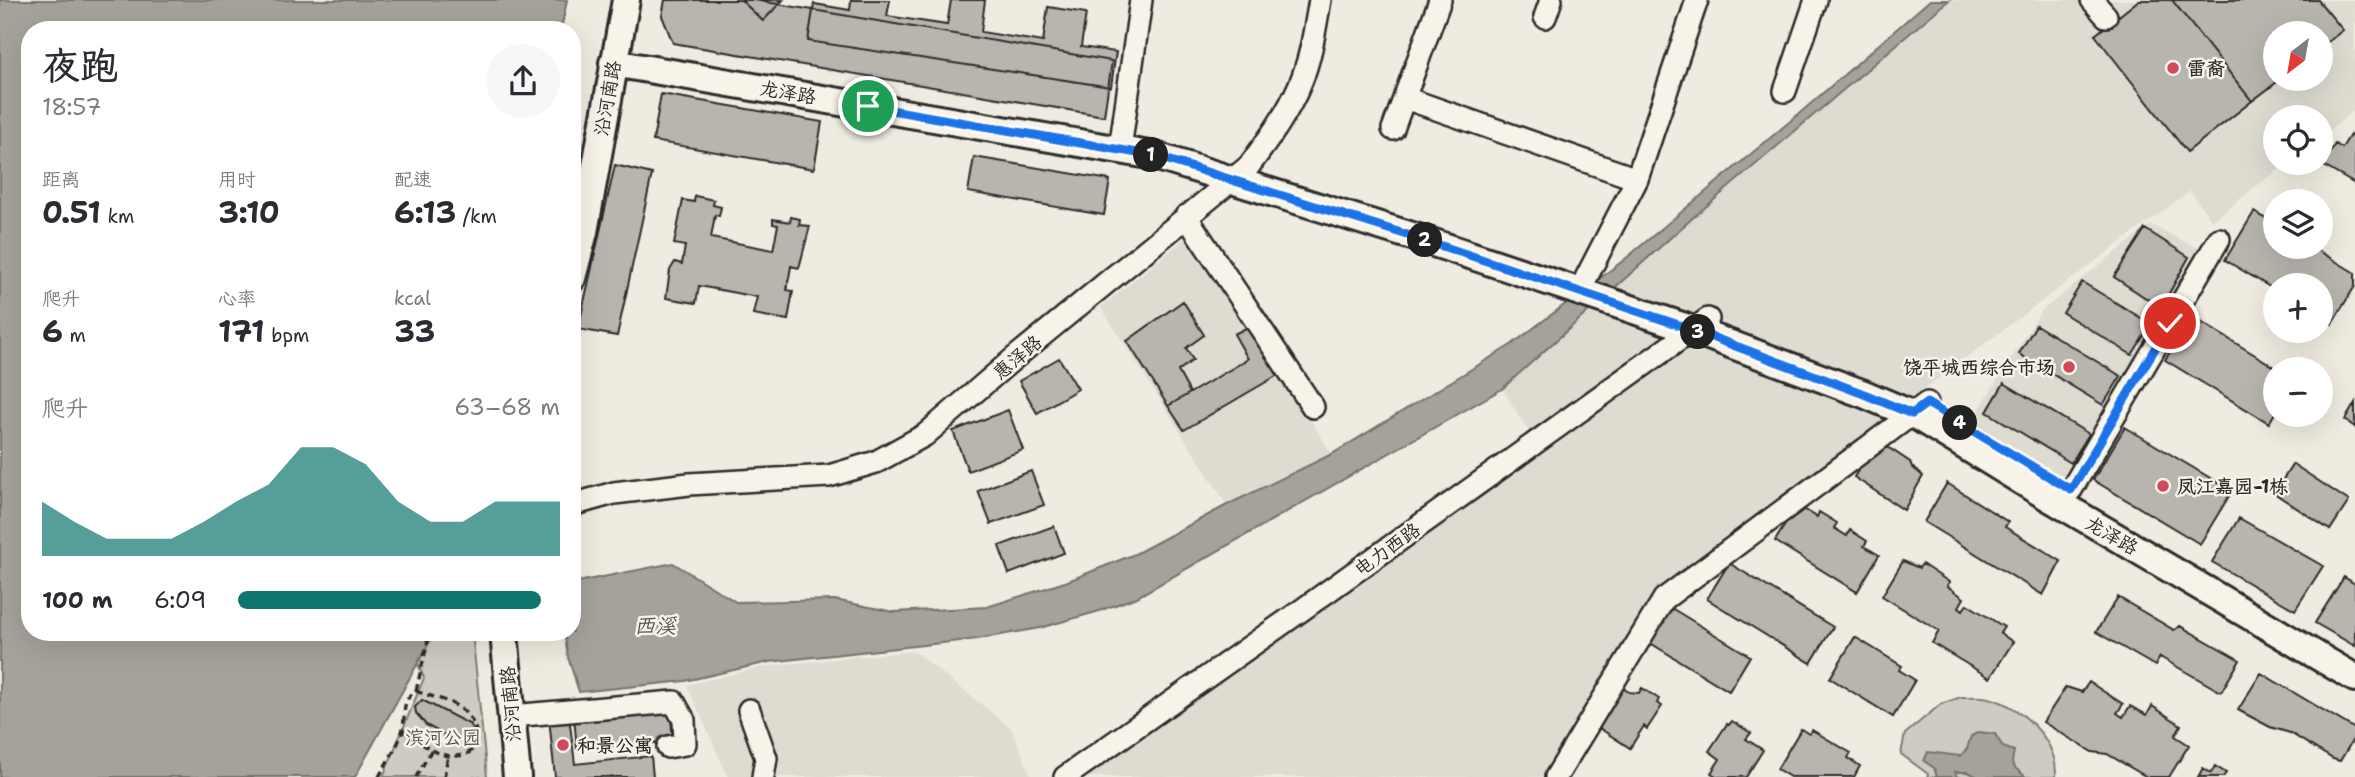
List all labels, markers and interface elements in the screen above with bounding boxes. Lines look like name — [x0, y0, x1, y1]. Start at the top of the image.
north arrow — [2263, 21, 2333, 91]
map controls — [2263, 21, 2333, 427]
text: 夜跑 — [42, 40, 118, 91]
button: share — [486, 44, 560, 118]
place label: 雷裔 — [2187, 56, 2225, 81]
street label: 沿河南路 — [589, 58, 626, 138]
marker: 雷裔 — [2165, 60, 2181, 76]
street label: 龙泽路 — [758, 75, 818, 110]
pin — [838, 76, 898, 136]
icon: arrive — [849, 87, 887, 125]
text: 18:57 — [42, 92, 101, 122]
button: locate — [2263, 105, 2333, 175]
pin: 1 — [1134, 138, 1168, 172]
text: 1 — [1146, 142, 1155, 167]
text: 距离 — [42, 167, 80, 192]
text: 用时 — [218, 167, 256, 192]
text: 配速 — [394, 167, 432, 192]
button: layers — [2263, 189, 2333, 259]
text: 0.51 — [42, 192, 101, 233]
text: 3:10 — [218, 192, 280, 233]
text: 6:13 — [394, 192, 456, 233]
text: km — [101, 204, 134, 229]
text: /km — [456, 204, 497, 229]
pin: 2 — [1408, 222, 1442, 258]
text: 2 — [1418, 227, 1431, 252]
button: + — [2263, 273, 2333, 343]
text: 爬升 — [42, 286, 80, 311]
text: 心率 — [218, 286, 256, 311]
text: kcal — [394, 286, 431, 311]
pin — [2140, 293, 2200, 353]
icon: check — [2151, 304, 2189, 342]
text: 6 — [42, 311, 63, 352]
text: 171 — [218, 311, 265, 352]
text: 33 — [394, 311, 435, 352]
pin: 3 — [1680, 314, 1716, 350]
text: 3 — [1691, 319, 1704, 344]
text: m — [63, 323, 86, 348]
text: bpm — [265, 323, 309, 348]
street label: 惠泽路 — [987, 329, 1047, 385]
place label: 饶平城西综合市场 — [1903, 355, 2055, 380]
button: − — [2263, 357, 2333, 427]
marker: 饶平城西综合市场 — [2061, 359, 2077, 375]
text: 63–68 m — [454, 392, 560, 422]
text: 爬升 — [42, 393, 88, 423]
pin: 4 — [1942, 406, 1978, 440]
text: 4 — [1953, 410, 1966, 435]
place label: 凤江嘉园-1栋 — [2177, 474, 2288, 499]
marker: 凤江嘉园-1栋 — [2155, 478, 2171, 494]
street label: 龙泽路 — [2081, 510, 2143, 561]
street label: 电力西路 — [1349, 517, 1425, 582]
text: 100 m — [42, 585, 113, 615]
text: 6:09 — [154, 585, 206, 615]
water label: 西溪 — [634, 612, 677, 640]
street label: 沿河南路 — [495, 665, 526, 743]
park label: 滨河公园 — [405, 725, 481, 750]
place label: 和景公寓 — [577, 733, 653, 758]
marker: 和景公寓 — [555, 737, 571, 753]

